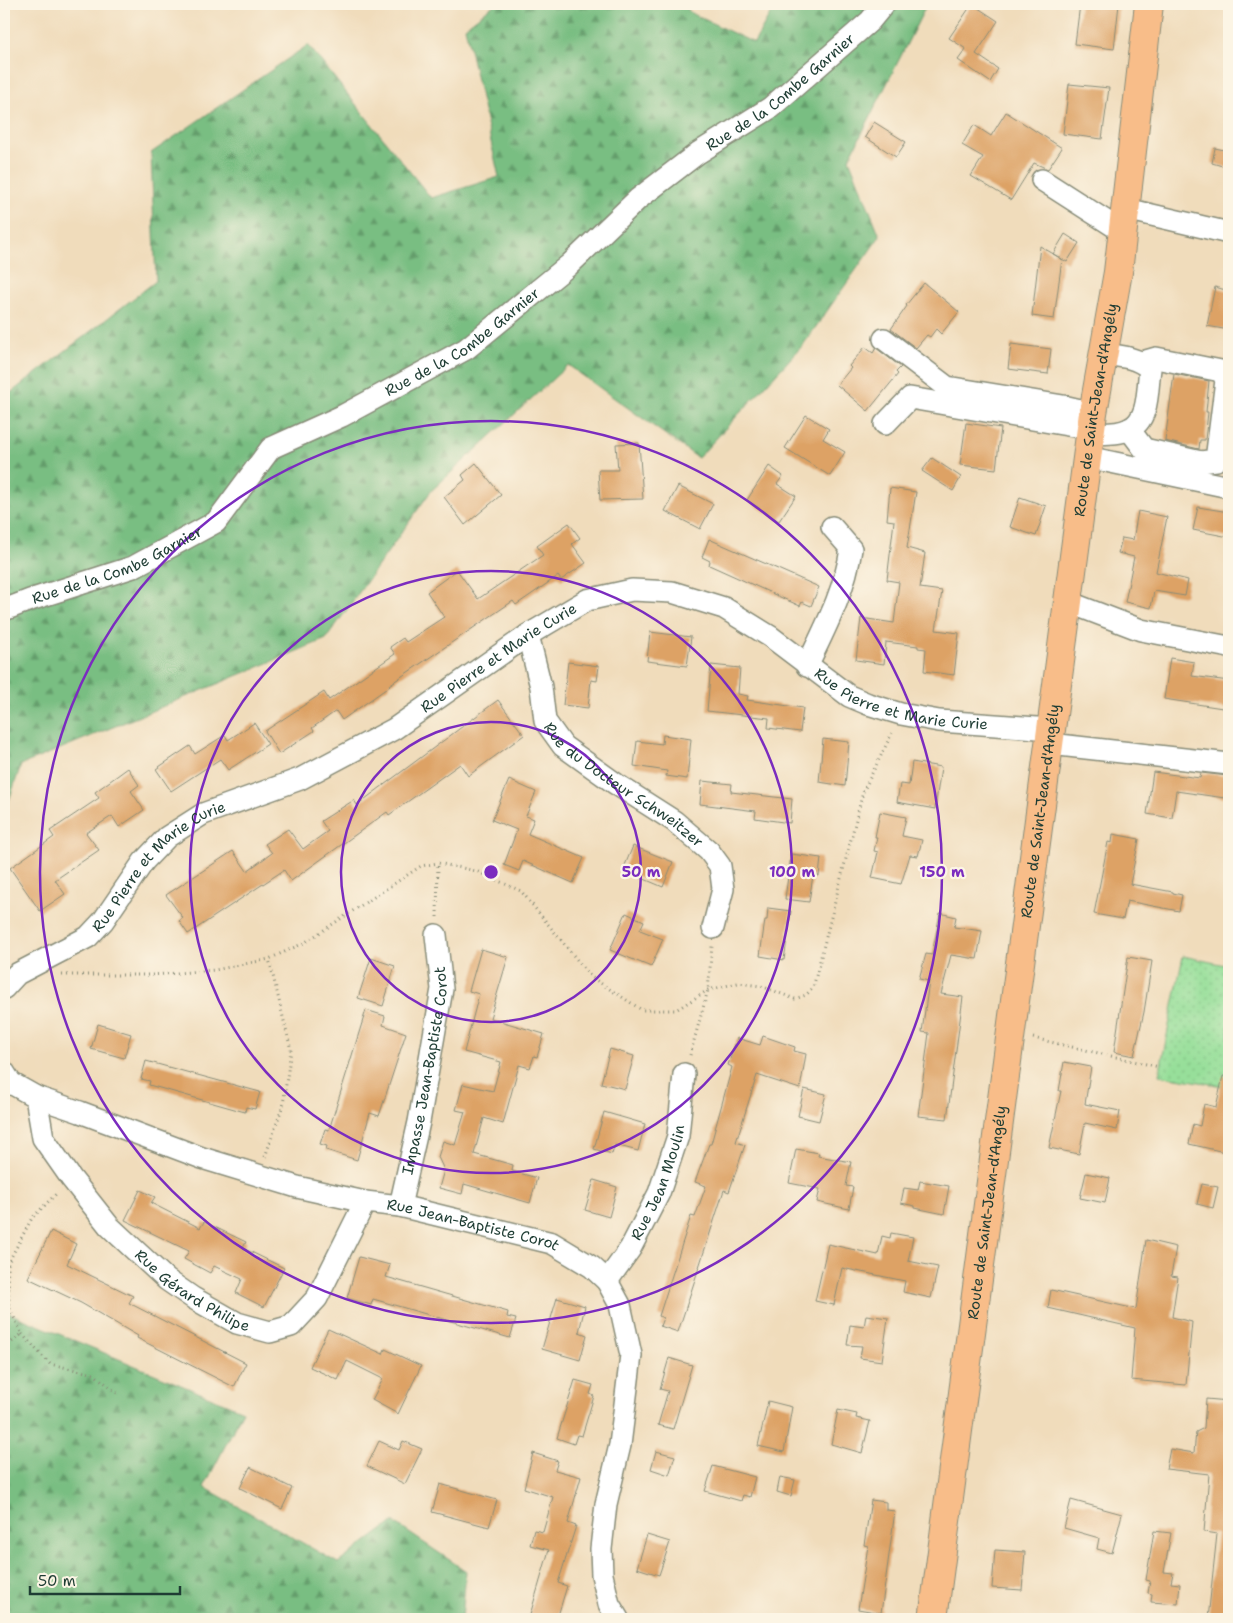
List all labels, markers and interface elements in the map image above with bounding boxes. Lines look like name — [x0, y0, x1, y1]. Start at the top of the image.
street label: Rue de la Combe Garnier — [702, 29, 859, 156]
street label: Rue de la Combe Garnier — [381, 283, 544, 401]
street label: Route de Saint-Jean-d'Angély — [1069, 302, 1122, 518]
street label: Rue de la Combe Garnier — [30, 521, 206, 609]
street label: Rue Pierre et Marie Curie — [417, 598, 580, 717]
street label: Rue Pierre et Marie Curie — [810, 663, 989, 734]
street label: Route de Saint-Jean-d'Angély — [1016, 703, 1064, 919]
street label: Rue du Docteur Schweitzer — [539, 718, 708, 852]
street label: Rue Pierre et Marie Curie — [87, 797, 228, 937]
text: 50 m — [622, 862, 661, 882]
text: 100 m — [769, 862, 815, 882]
text: 150 m — [919, 862, 965, 882]
centre of rings — [482, 863, 500, 881]
street label: Impasse Jean-Baptiste Corot — [397, 965, 452, 1177]
street label: Route de Saint-Jean-d'Angély — [963, 1104, 1011, 1321]
street label: Rue Jean Moulin — [626, 1124, 689, 1244]
street label: Rue Jean-Baptiste Corot — [386, 1195, 563, 1255]
street label: Rue Gérard Philipe — [130, 1245, 252, 1336]
scale bar — [30, 1563, 180, 1595]
text: 50 m — [38, 1571, 76, 1591]

